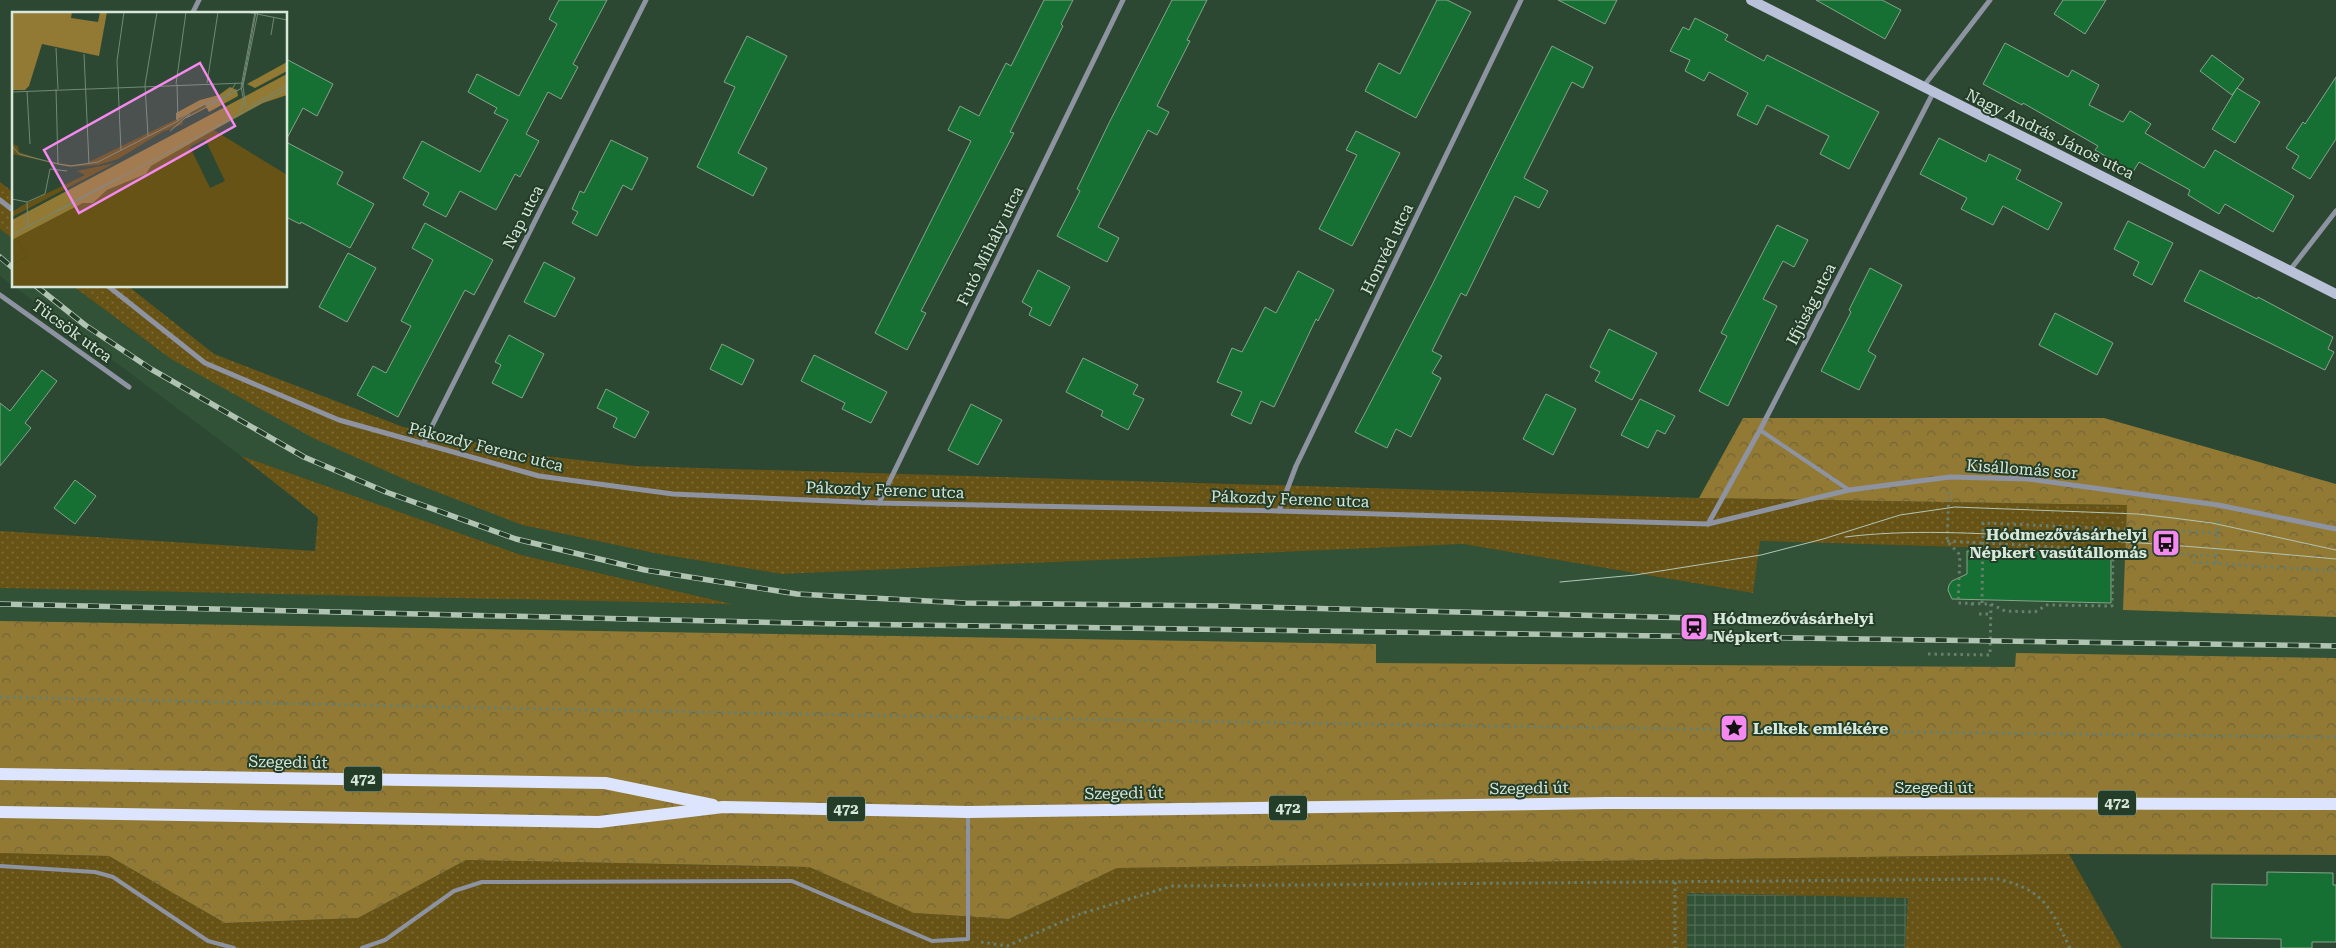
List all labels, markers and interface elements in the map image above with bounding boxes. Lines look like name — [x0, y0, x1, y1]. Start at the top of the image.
inset map — [12, 12, 288, 288]
street label: Nagy András János utca — [1963, 85, 2138, 183]
street label: Nap utca — [499, 182, 547, 252]
street label: Futó Mihály utca — [953, 183, 1027, 309]
street label: Honvéd utca — [1357, 200, 1417, 298]
street label: Ifjúság utca — [1782, 260, 1840, 348]
street label: Tücsök utca — [28, 296, 116, 367]
street label: Pákozdy Ferenc utca — [407, 419, 566, 476]
street label: Kisállomás sor — [1966, 456, 2079, 482]
street label: Pákozdy Ferenc utca — [805, 478, 965, 502]
street label: Pákozdy Ferenc utca — [1210, 487, 1370, 511]
place label: Hódmezővásárhelyi Népkert vasútállomás — [1969, 525, 2148, 562]
bus stop icon: Hódmezővásárhelyi Népkert vasútállomás — [2151, 528, 2181, 558]
place label: Hódmezővásárhelyi Népkert — [1713, 609, 1875, 646]
station icon: Hódmezővásárhelyi Népkert — [1679, 612, 1709, 642]
place icon: Lelkek emlékére — [1719, 713, 1749, 743]
place label: Lelkek emlékére — [1753, 719, 1888, 738]
street label: Szegedi út — [248, 752, 328, 772]
road number: 472 — [344, 766, 382, 792]
street label: Szegedi út — [1489, 778, 1569, 798]
street label: Szegedi út — [1894, 778, 1974, 797]
street label: Szegedi út — [1084, 783, 1164, 803]
road number: 472 — [2098, 790, 2136, 816]
road number: 472 — [827, 796, 865, 822]
road number: 472 — [1269, 796, 1307, 820]

